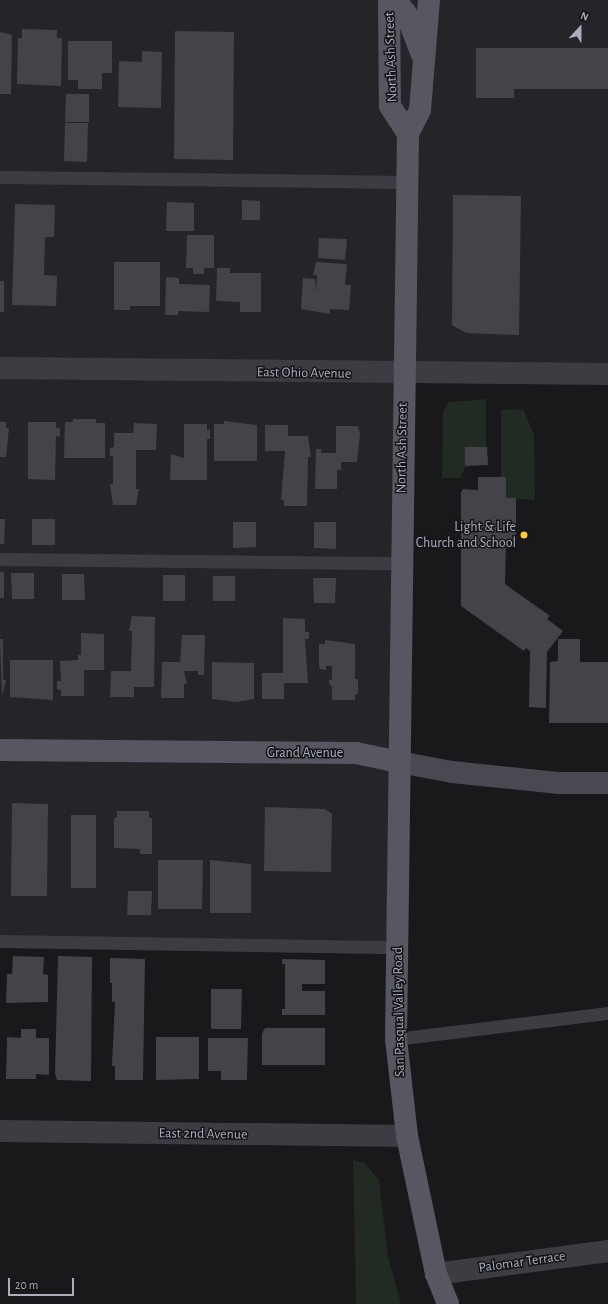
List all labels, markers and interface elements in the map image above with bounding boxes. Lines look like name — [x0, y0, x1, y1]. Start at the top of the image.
north arrow — [560, 8, 600, 48]
text: N — [579, 10, 590, 23]
street label: North Ash Street — [381, 12, 401, 102]
street label: East Ohio Avenue — [257, 364, 351, 382]
street label: North Ash Street — [393, 403, 411, 493]
place label: Light & Life Church and School — [416, 519, 516, 552]
marker: Light & Life Church and School — [519, 530, 529, 540]
street label: Grand Avenue — [267, 745, 343, 761]
street label: San Pasqual Valley Road — [389, 947, 409, 1077]
street label: East 2nd Avenue — [158, 1125, 248, 1143]
street label: Palomar Terrace — [477, 1248, 567, 1276]
scale bar — [10, 1270, 76, 1296]
text: 20 m — [15, 1279, 38, 1291]

